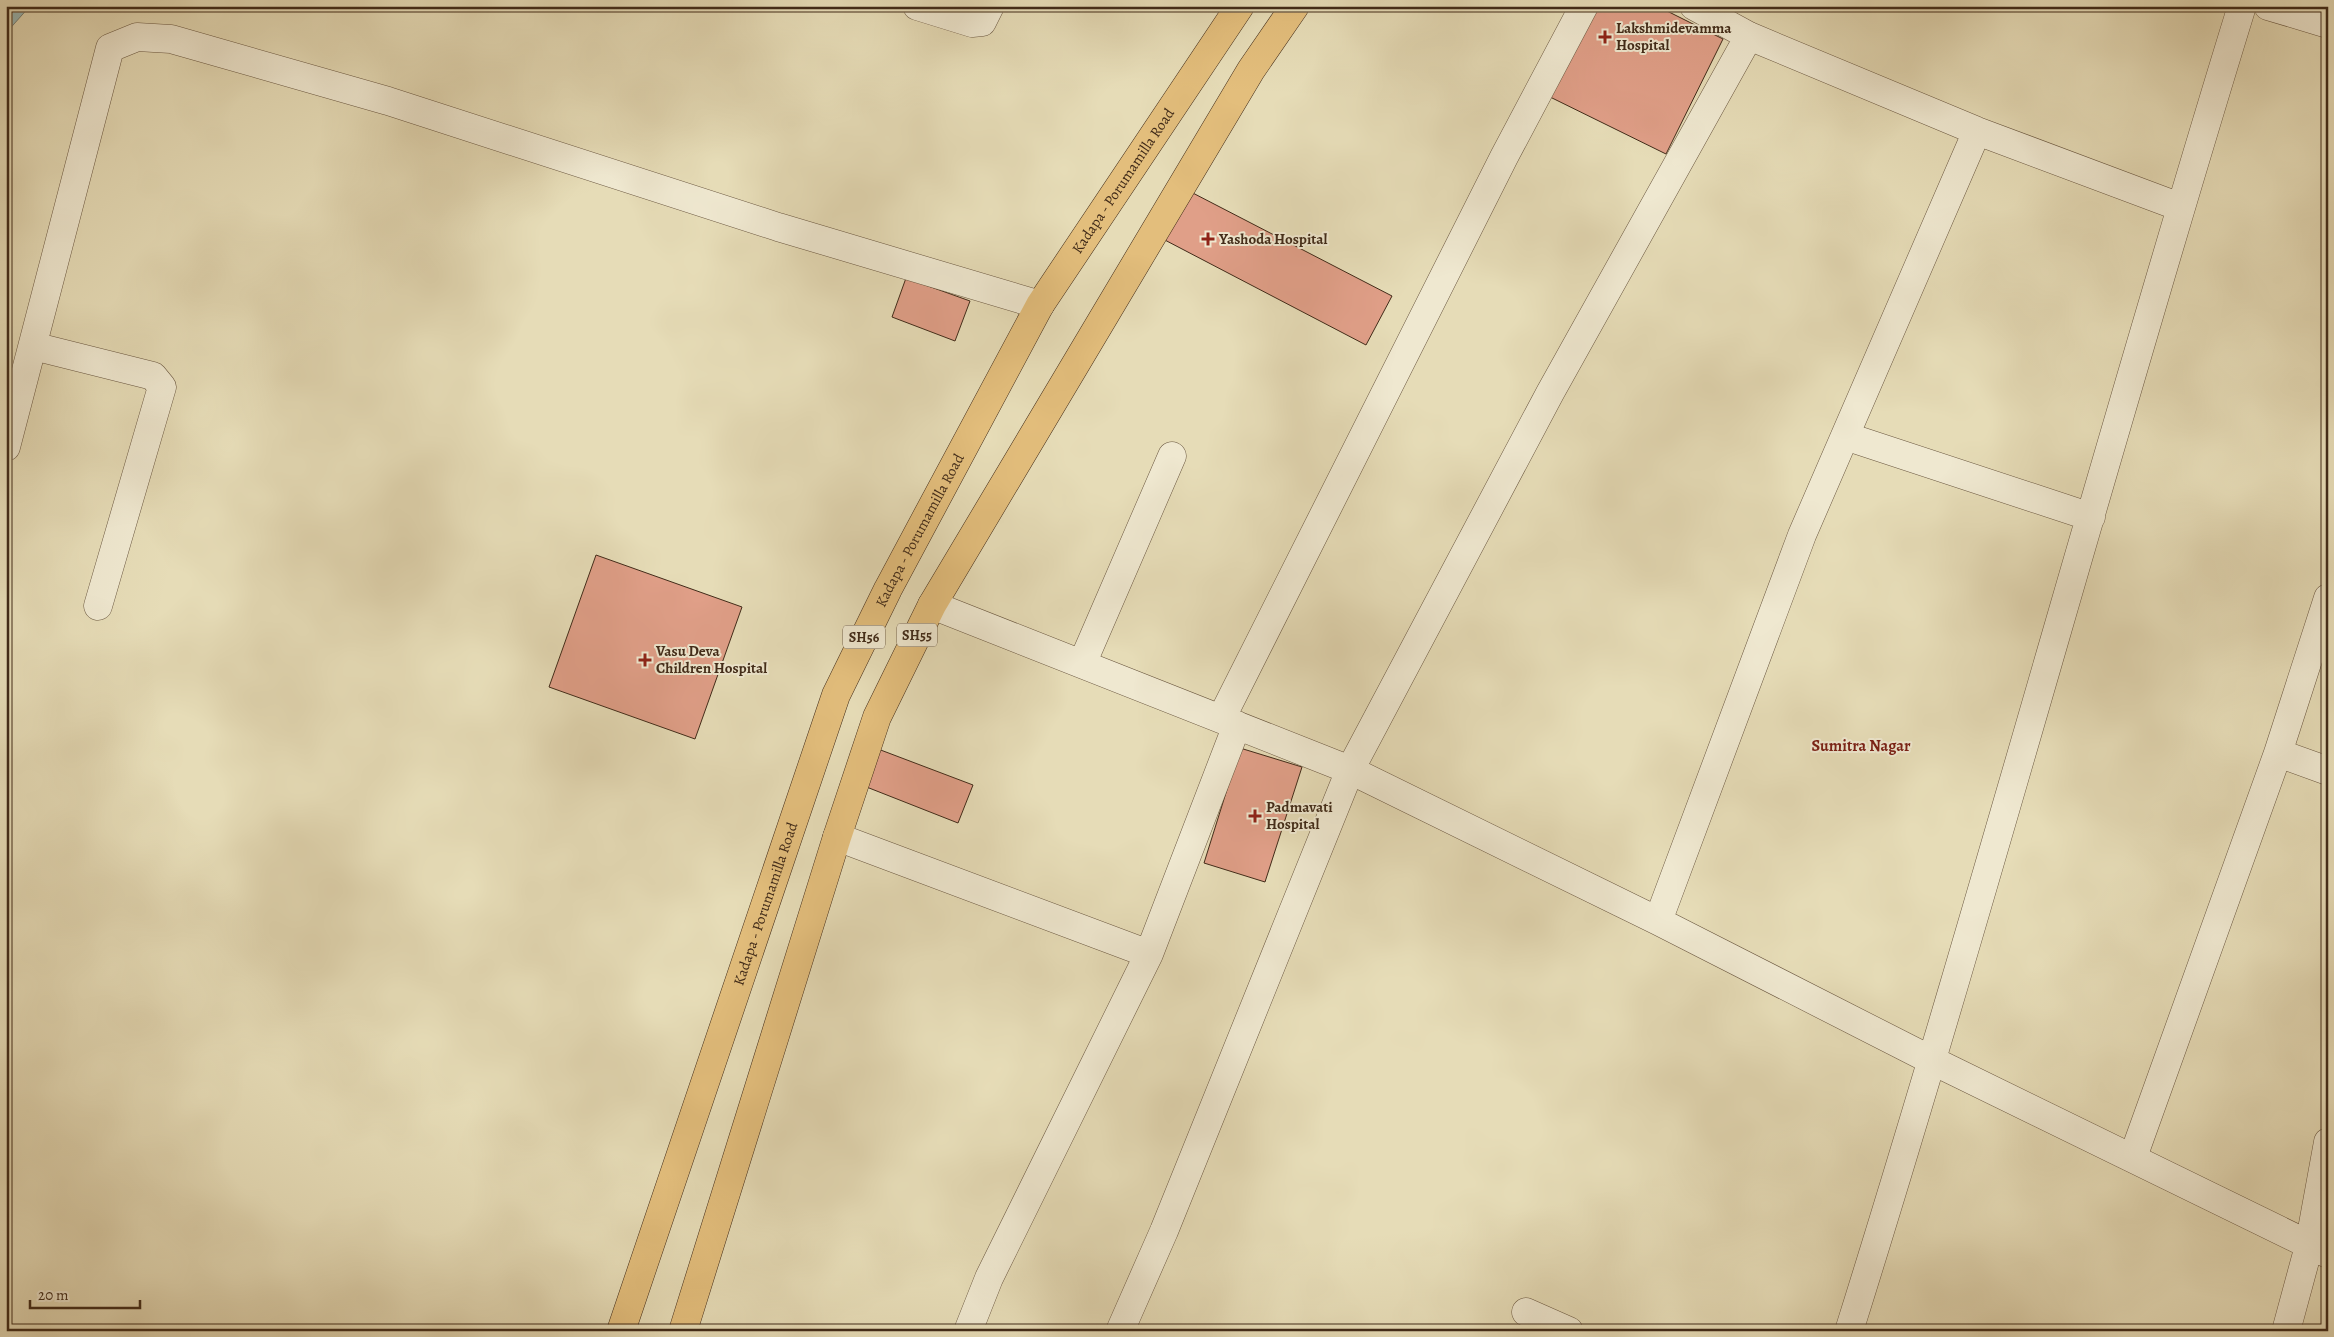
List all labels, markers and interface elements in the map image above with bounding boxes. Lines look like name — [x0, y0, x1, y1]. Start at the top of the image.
place label: Lakshmidevamma Hospital — [1616, 18, 1732, 55]
marker: Lakshmidevamma Hospital — [1598, 30, 1612, 44]
street label: Kadapa - Porumamilla Road — [1067, 103, 1179, 257]
place label: Yashoda Hospital — [1218, 229, 1328, 249]
marker: Yashoda Hospital — [1201, 232, 1215, 246]
street label: Kadapa - Porumamilla Road — [871, 449, 969, 610]
road number: SH55 — [897, 624, 937, 646]
road number: SH56 — [843, 626, 885, 649]
place label: Vasu Deva Children Hospital — [655, 641, 767, 678]
marker: Vasu Deva Children Hospital — [638, 653, 652, 667]
district label: Sumitra Nagar — [1811, 735, 1911, 757]
place label: Padmavati Hospital — [1266, 797, 1333, 834]
marker: Padmavati Hospital — [1248, 809, 1262, 823]
street label: Kadapa - Porumamilla Road — [729, 819, 803, 988]
scale bar — [30, 1277, 140, 1309]
text: 20 m — [38, 1285, 69, 1305]

